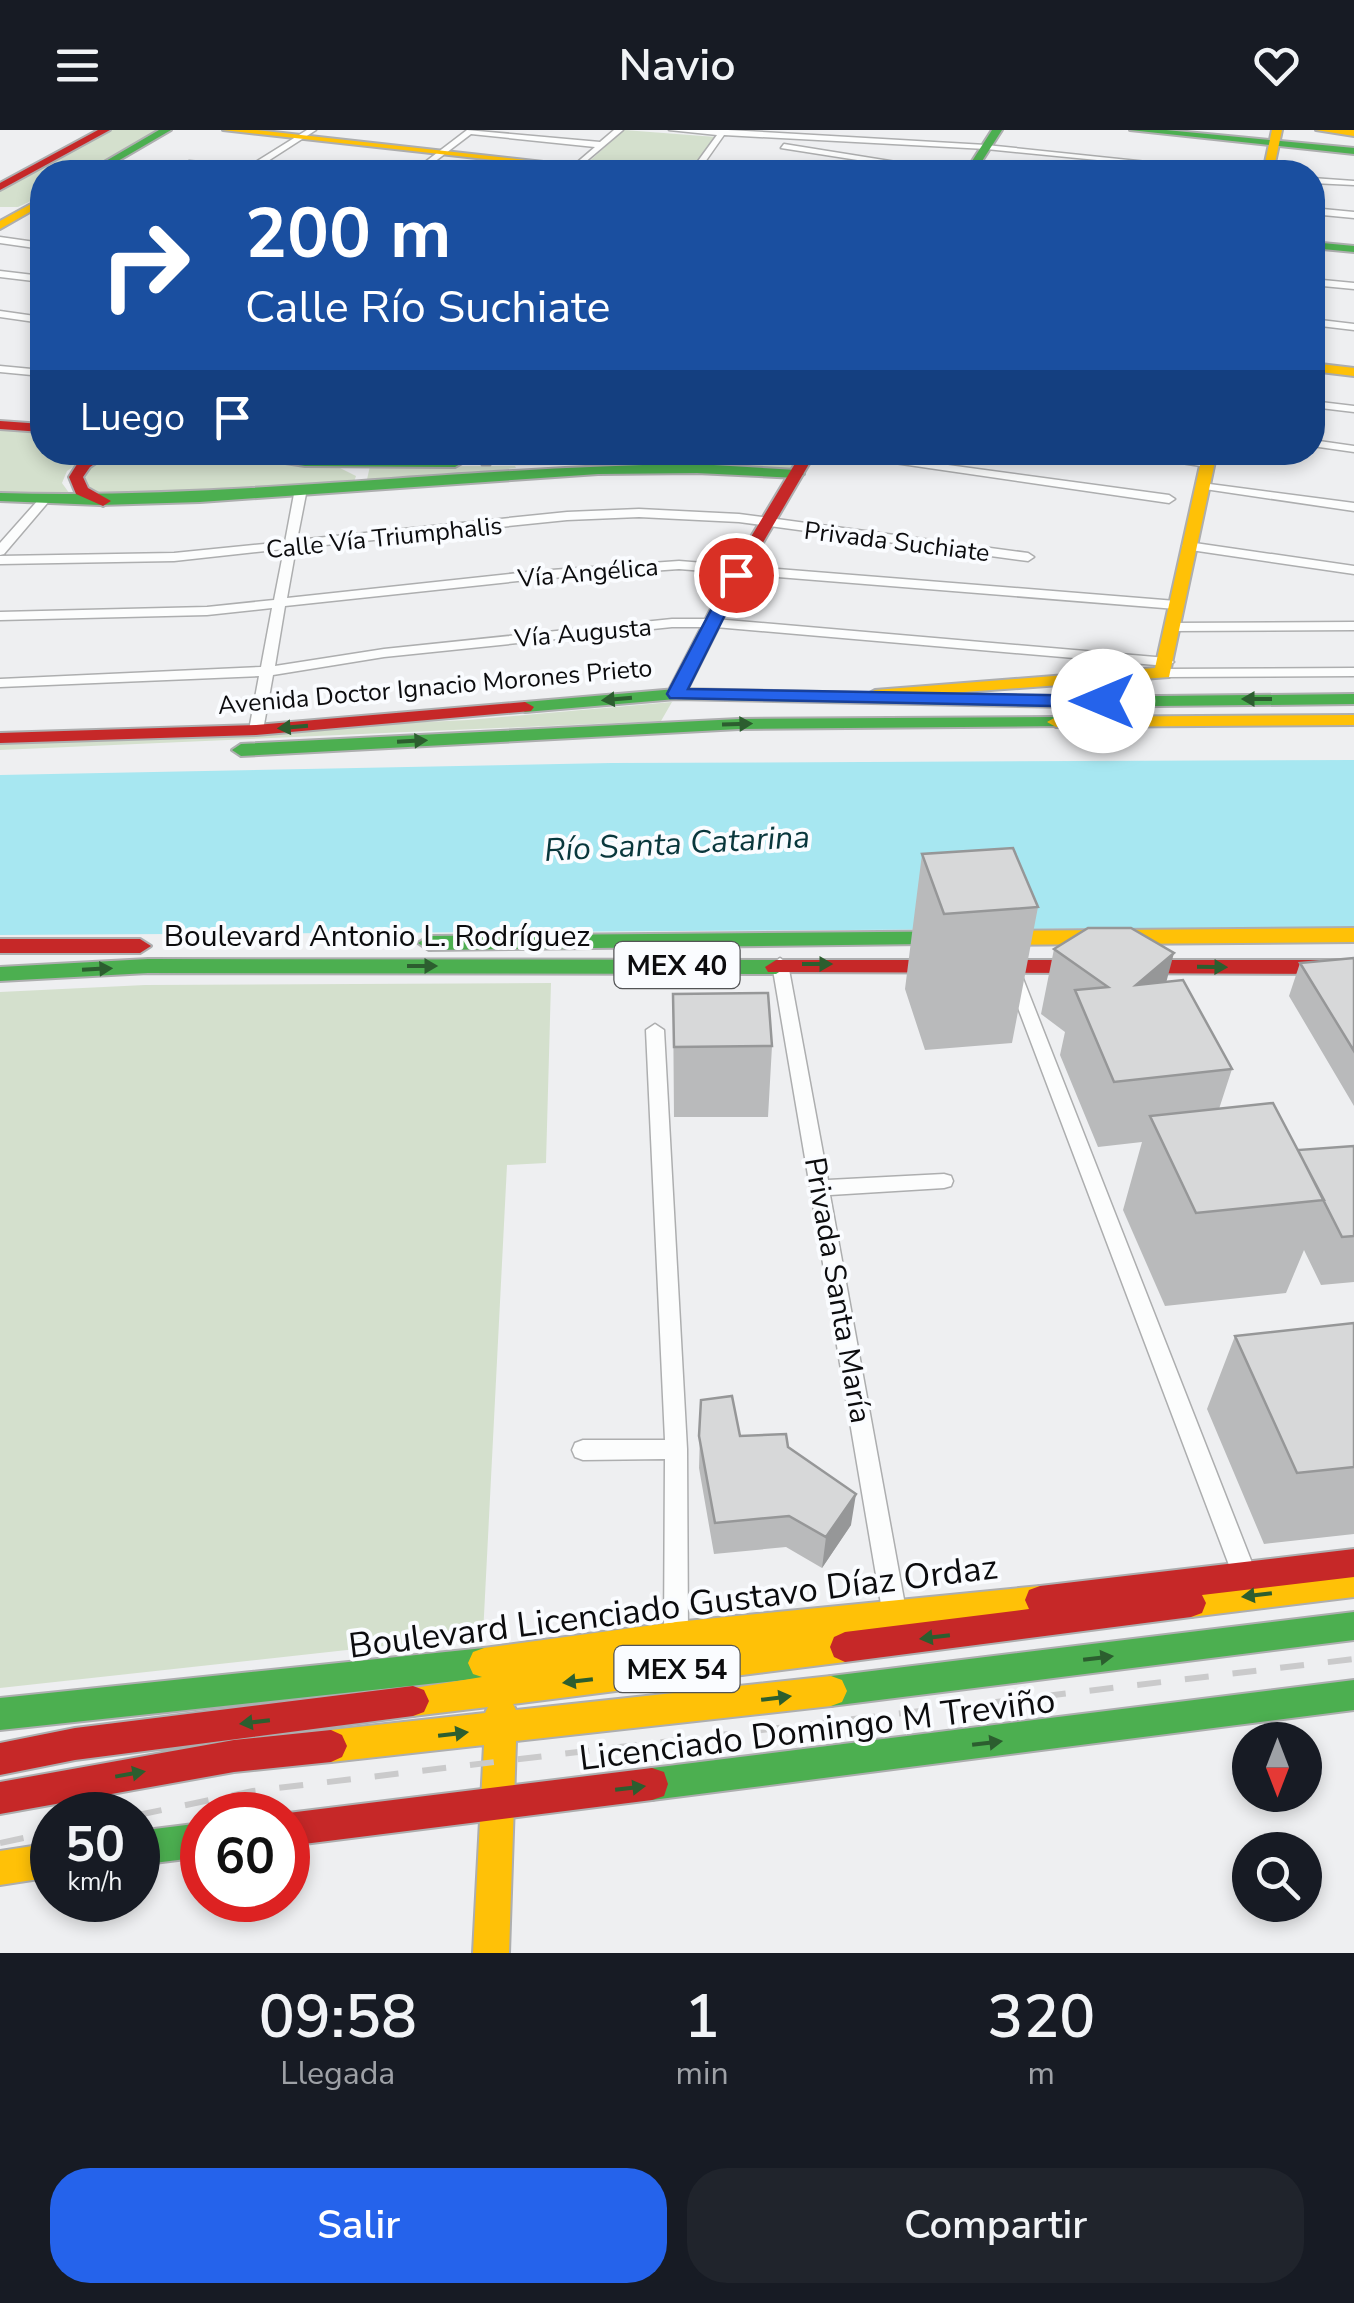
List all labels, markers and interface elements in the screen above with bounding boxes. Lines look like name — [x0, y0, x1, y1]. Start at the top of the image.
text: Navio — [618, 35, 736, 96]
icon: menu — [50, 38, 105, 93]
icon: heart — [1249, 38, 1304, 93]
text: 200 m — [245, 186, 451, 282]
icon: right — [80, 200, 210, 330]
text: Calle Río Suchiate — [245, 277, 611, 338]
icon: arrive — [205, 390, 260, 445]
text: Luego — [80, 392, 185, 443]
street label: Calle Vía Triumphalis — [264, 509, 504, 567]
street label: Privada Suchiate — [802, 514, 992, 570]
pin — [694, 533, 779, 618]
icon: arrive — [709, 548, 764, 603]
street label: Vía Angélica — [515, 550, 660, 596]
street label: Vía Augusta — [512, 610, 653, 656]
position arrow — [1051, 649, 1155, 753]
street label: Avenida Doctor Ignacio Morones Prieto — [216, 651, 654, 723]
one-way arrow — [600, 691, 632, 707]
one-way arrow — [1240, 691, 1272, 707]
one-way arrow — [721, 716, 753, 732]
one-way arrow — [277, 720, 309, 736]
one-way arrow — [397, 733, 429, 749]
water label: Río Santa Catarina — [543, 815, 811, 872]
street label: Boulevard Antonio L. Rodríguez — [164, 916, 590, 957]
road number: MEX 40 — [614, 942, 740, 988]
one-way arrow — [802, 956, 834, 972]
one-way arrow — [407, 957, 439, 973]
one-way arrow — [1197, 959, 1229, 975]
one-way arrow — [82, 961, 114, 977]
street label: Privada Santa María — [794, 1154, 881, 1426]
street label: Boulevard Licenciado Gustavo Díaz Ordaz — [346, 1543, 1000, 1670]
one-way arrow — [1241, 1588, 1273, 1604]
one-way arrow — [919, 1629, 950, 1645]
road number: MEX 54 — [614, 1646, 740, 1692]
one-way arrow — [1083, 1650, 1114, 1666]
one-way arrow — [561, 1674, 593, 1690]
street label: Licenciado Domingo M Treviño — [576, 1677, 1058, 1782]
one-way arrow — [760, 1690, 792, 1706]
one-way arrow — [239, 1714, 271, 1730]
north arrow — [1232, 1722, 1322, 1812]
map controls — [1232, 1722, 1322, 1922]
one-way arrow — [437, 1726, 469, 1742]
one-way arrow — [972, 1735, 1004, 1751]
one-way arrow — [115, 1766, 146, 1781]
one-way arrow — [615, 1779, 647, 1795]
speed limit sign: 60 — [180, 1792, 310, 1922]
text: 50 — [65, 1810, 125, 1879]
button: search — [1232, 1832, 1322, 1922]
text: km/h — [67, 1865, 123, 1899]
text: 09:58 — [259, 1976, 417, 2058]
text: 1 — [684, 1976, 720, 2058]
text: 320 — [987, 1976, 1095, 2058]
text: Llegada — [280, 2052, 395, 2095]
text: min — [676, 2052, 729, 2095]
text: m — [1028, 2052, 1055, 2095]
button: Salir — [50, 2168, 667, 2283]
button: Compartir — [687, 2168, 1304, 2283]

